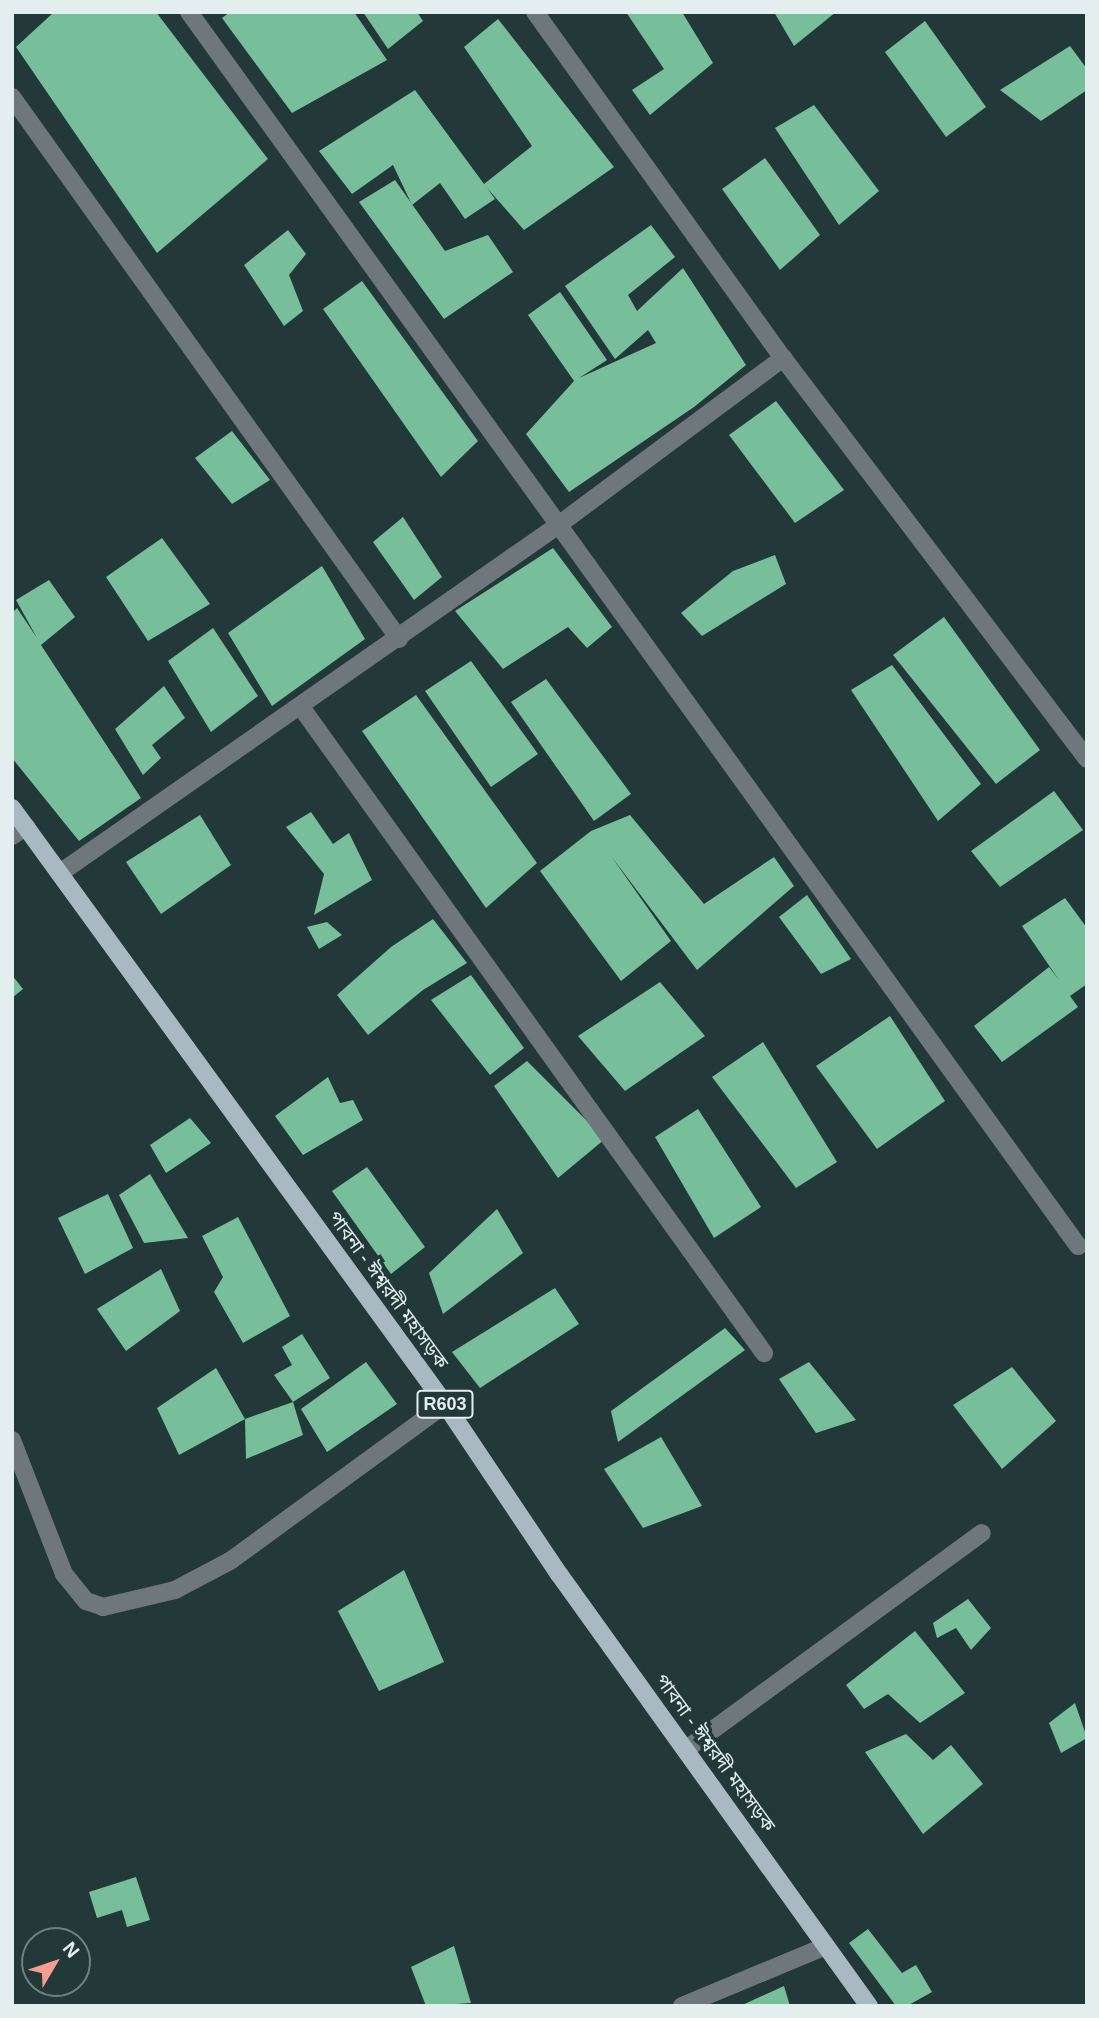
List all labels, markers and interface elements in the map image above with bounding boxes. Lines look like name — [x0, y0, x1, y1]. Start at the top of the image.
street label: পাবনা - ঈশ্বরদী মহাসড়ক — [323, 1207, 453, 1373]
road number: R603 — [415, 1390, 475, 1419]
street label: পাবনা - ঈশ্বরদী মহাসড়ক — [650, 1670, 780, 1836]
north arrow — [21, 1927, 91, 1997]
text: N — [59, 1938, 84, 1962]

